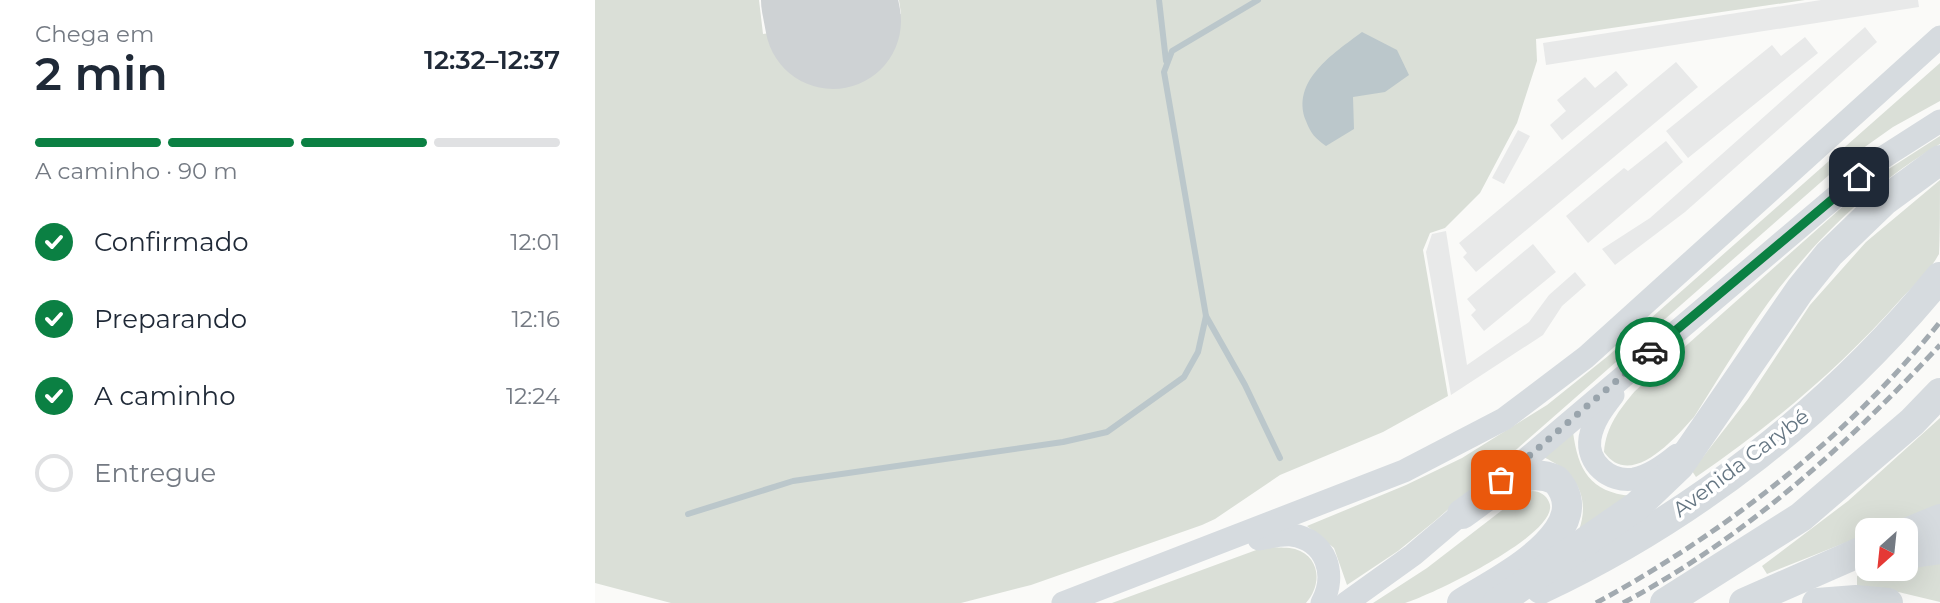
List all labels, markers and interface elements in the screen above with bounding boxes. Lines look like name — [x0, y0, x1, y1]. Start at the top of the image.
text: Chega em — [35, 20, 154, 48]
text: 12:32–12:37 — [424, 44, 560, 76]
text: 2 min — [35, 45, 168, 102]
pin — [1829, 147, 1889, 207]
text: A caminho · 90 m — [35, 157, 238, 185]
icon: home — [1840, 158, 1878, 196]
icon: check — [35, 223, 73, 261]
text: Confirmado — [94, 226, 249, 258]
text: 12:01 — [510, 228, 560, 256]
icon: check — [35, 300, 73, 338]
text: Preparando — [94, 303, 247, 335]
text: 12:16 — [511, 305, 560, 333]
courier — [1615, 317, 1685, 387]
icon: car — [1631, 333, 1669, 371]
icon: check — [35, 377, 73, 415]
text: A caminho — [94, 380, 235, 412]
text: 12:24 — [506, 382, 560, 410]
street label: Avenida Carybé — [1668, 403, 1814, 522]
pin — [1471, 450, 1531, 510]
text: Entregue — [94, 457, 216, 489]
icon: bag — [1482, 461, 1520, 499]
north arrow — [1855, 518, 1918, 581]
map controls — [1855, 518, 1918, 581]

